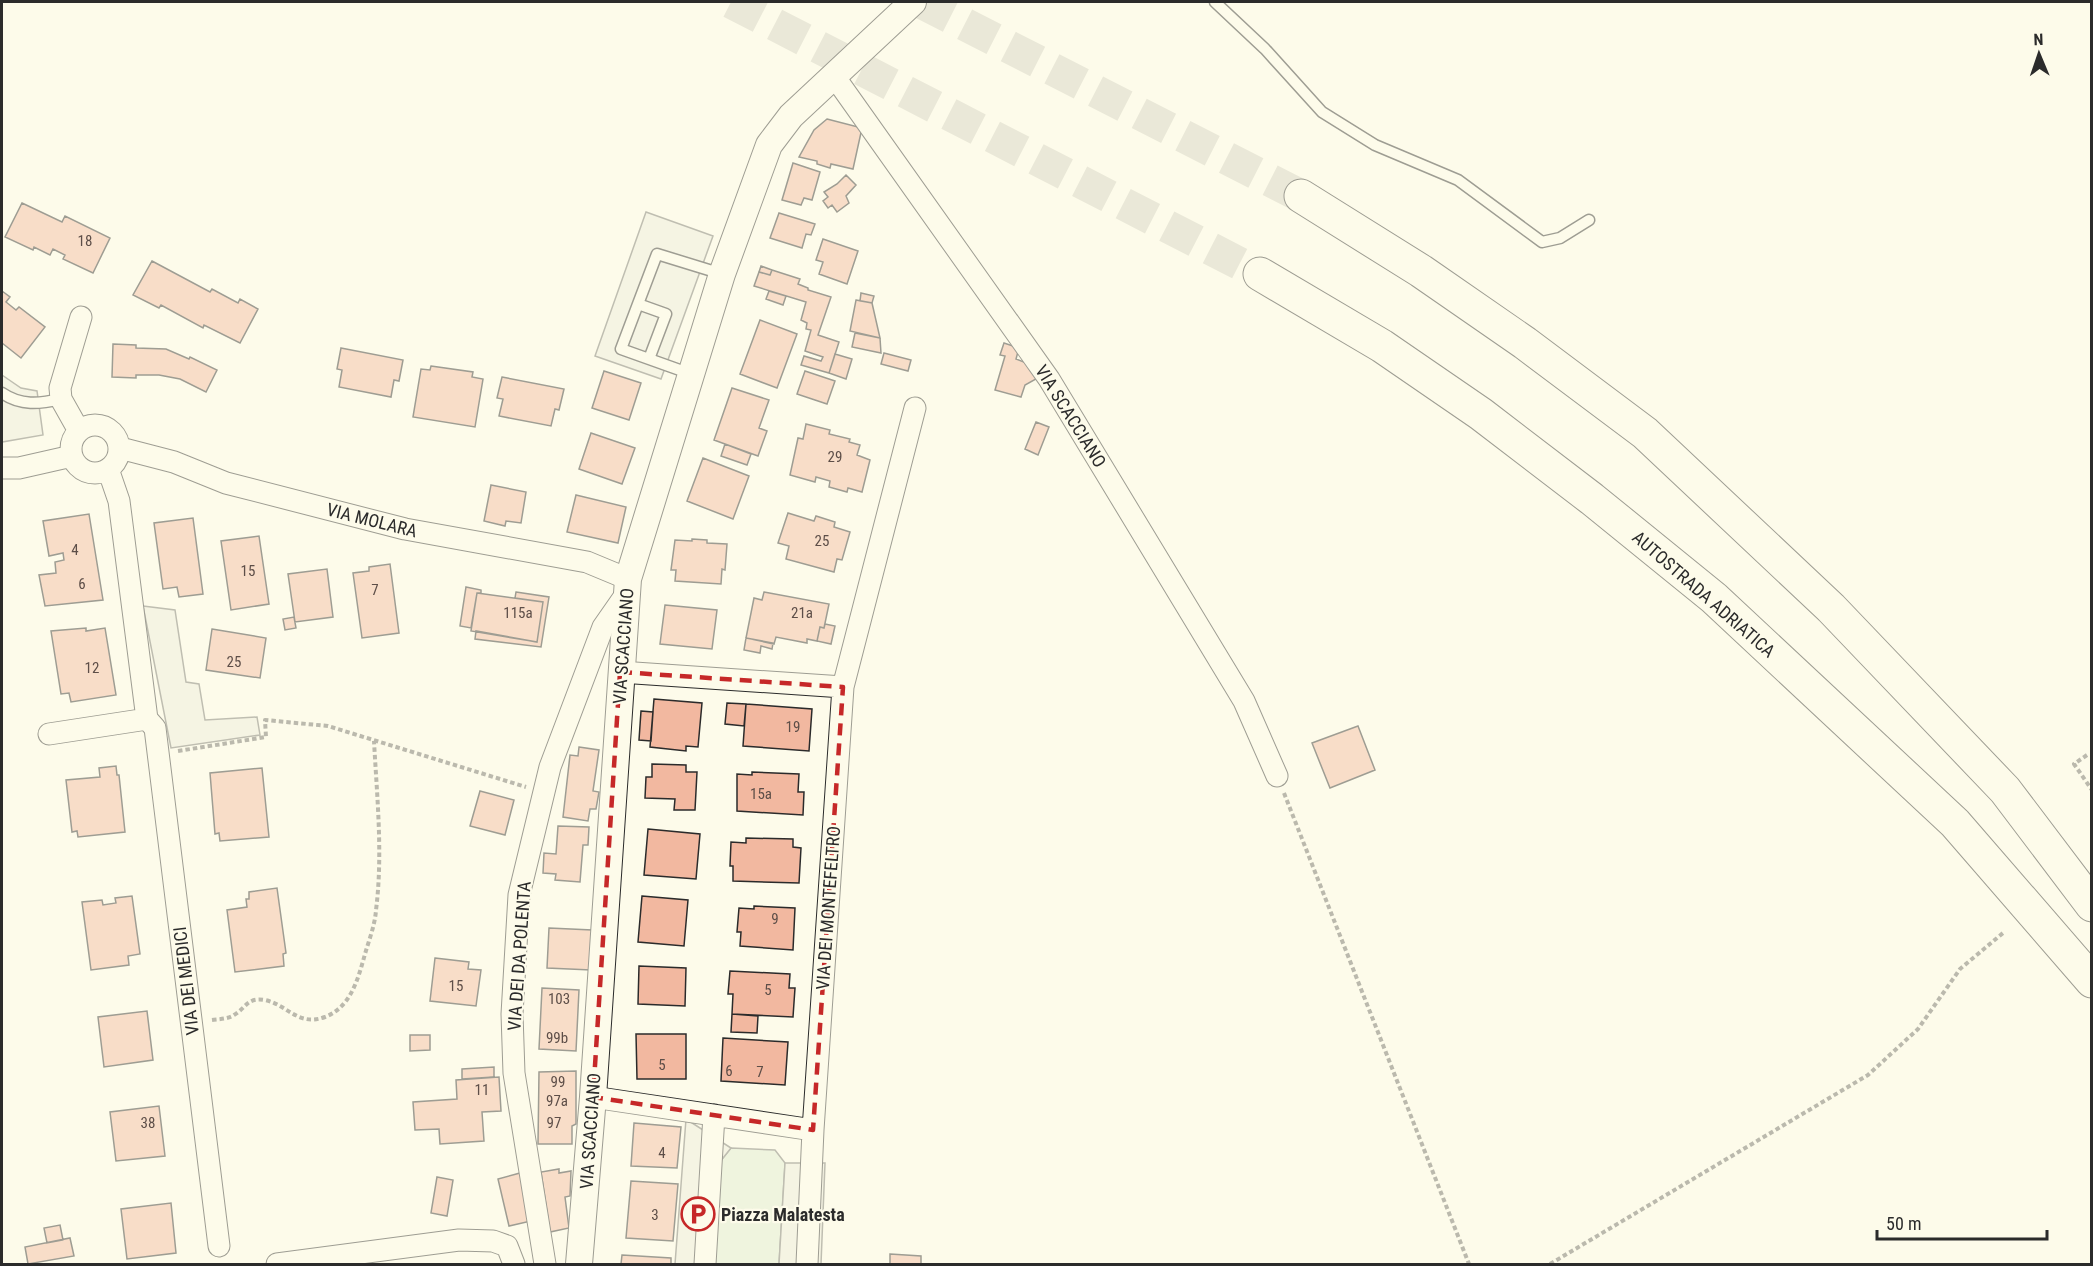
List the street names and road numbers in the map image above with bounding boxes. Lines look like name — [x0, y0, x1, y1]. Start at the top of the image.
street label: VIA SCACCIANO — [1031, 361, 1111, 471]
street label: VIA MOLARA — [324, 499, 420, 542]
street label: AUTOSTRADA ADRIATICA — [1628, 526, 1780, 662]
street label: VIA SCACCIANO — [608, 587, 638, 705]
street label: VIA DEI MONTEFELTRO — [812, 825, 844, 991]
street label: VIA DEI DA POLENTA — [503, 880, 535, 1032]
street label: VIA DEI MEDICI — [169, 926, 203, 1036]
street label: VIA SCACCIANO — [575, 1072, 605, 1190]

